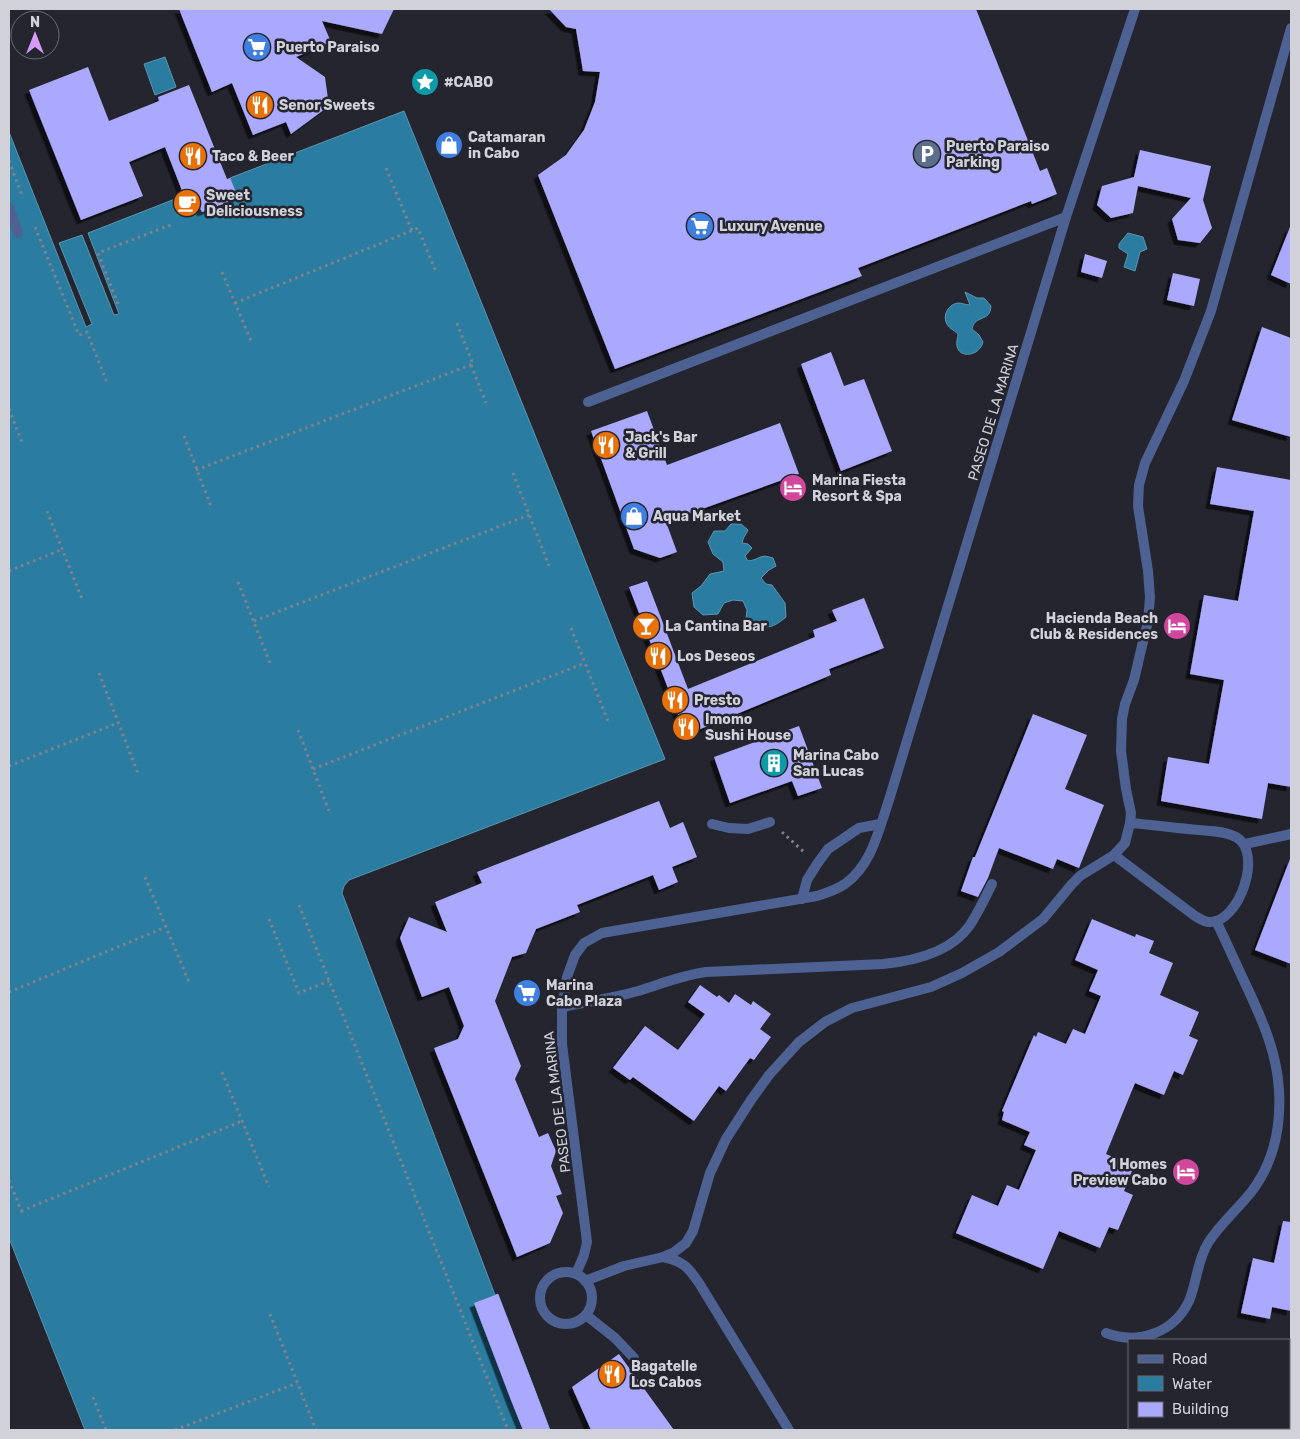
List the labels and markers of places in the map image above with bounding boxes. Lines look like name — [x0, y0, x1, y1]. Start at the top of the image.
supermarket icon: Puerto Paraiso — [242, 32, 272, 62]
place label: Puerto Paraiso — [276, 39, 380, 56]
place icon: #CABO — [410, 67, 440, 97]
place label: #CABO — [444, 74, 493, 91]
restaurant icon: Senor Sweets — [245, 90, 275, 120]
place label: Senor Sweets — [279, 97, 375, 114]
place label: Catamaran in Cabo — [468, 129, 545, 162]
shop icon: Catamaran in Cabo — [434, 130, 464, 160]
place label: Puerto Paraiso Parking — [946, 138, 1050, 171]
parking icon: Puerto Paraiso Parking — [912, 139, 942, 169]
restaurant icon: Taco & Beer — [178, 141, 208, 171]
place label: Taco & Beer — [212, 148, 294, 165]
place label: Sweet Deliciousness — [206, 187, 303, 220]
cafe icon: Sweet Deliciousness — [172, 188, 202, 218]
supermarket icon: Luxury Avenue — [685, 211, 715, 241]
place label: Luxury Avenue — [719, 218, 823, 235]
place label: Jack's Bar & Grill — [625, 429, 698, 462]
restaurant icon: Jack's Bar & Grill — [591, 430, 621, 460]
place label: Marina Fiesta Resort & Spa — [812, 472, 906, 505]
hotel icon: Marina Fiesta Resort & Spa — [778, 473, 808, 503]
shop icon: Aqua Market — [619, 501, 649, 531]
place label: Aqua Market — [653, 508, 741, 525]
place label: Hacienda Beach Club & Residences — [1030, 610, 1158, 643]
bar icon: La Cantina Bar — [631, 611, 661, 641]
hotel icon: Hacienda Beach Club & Residences — [1162, 611, 1192, 641]
place label: La Cantina Bar — [665, 618, 768, 635]
restaurant icon: Los Deseos — [643, 641, 673, 671]
place label: Los Deseos — [677, 648, 756, 665]
restaurant icon: Presto — [660, 685, 690, 715]
place label: Presto — [694, 692, 741, 709]
place label: Imomo Sushi House — [705, 711, 791, 744]
restaurant icon: Imomo Sushi House — [671, 712, 701, 742]
place label: Marina Cabo San Lucas — [793, 747, 879, 780]
building icon: Marina Cabo San Lucas — [759, 748, 789, 778]
place label: Marina Cabo Plaza — [546, 977, 622, 1010]
supermarket icon: Marina Cabo Plaza — [512, 978, 542, 1008]
place label: 1 Homes Preview Cabo — [1073, 1156, 1167, 1189]
hotel icon: 1 Homes Preview Cabo — [1171, 1157, 1201, 1187]
place label: Bagatelle Los Cabos — [631, 1358, 702, 1391]
restaurant icon: Bagatelle Los Cabos — [597, 1359, 627, 1389]

